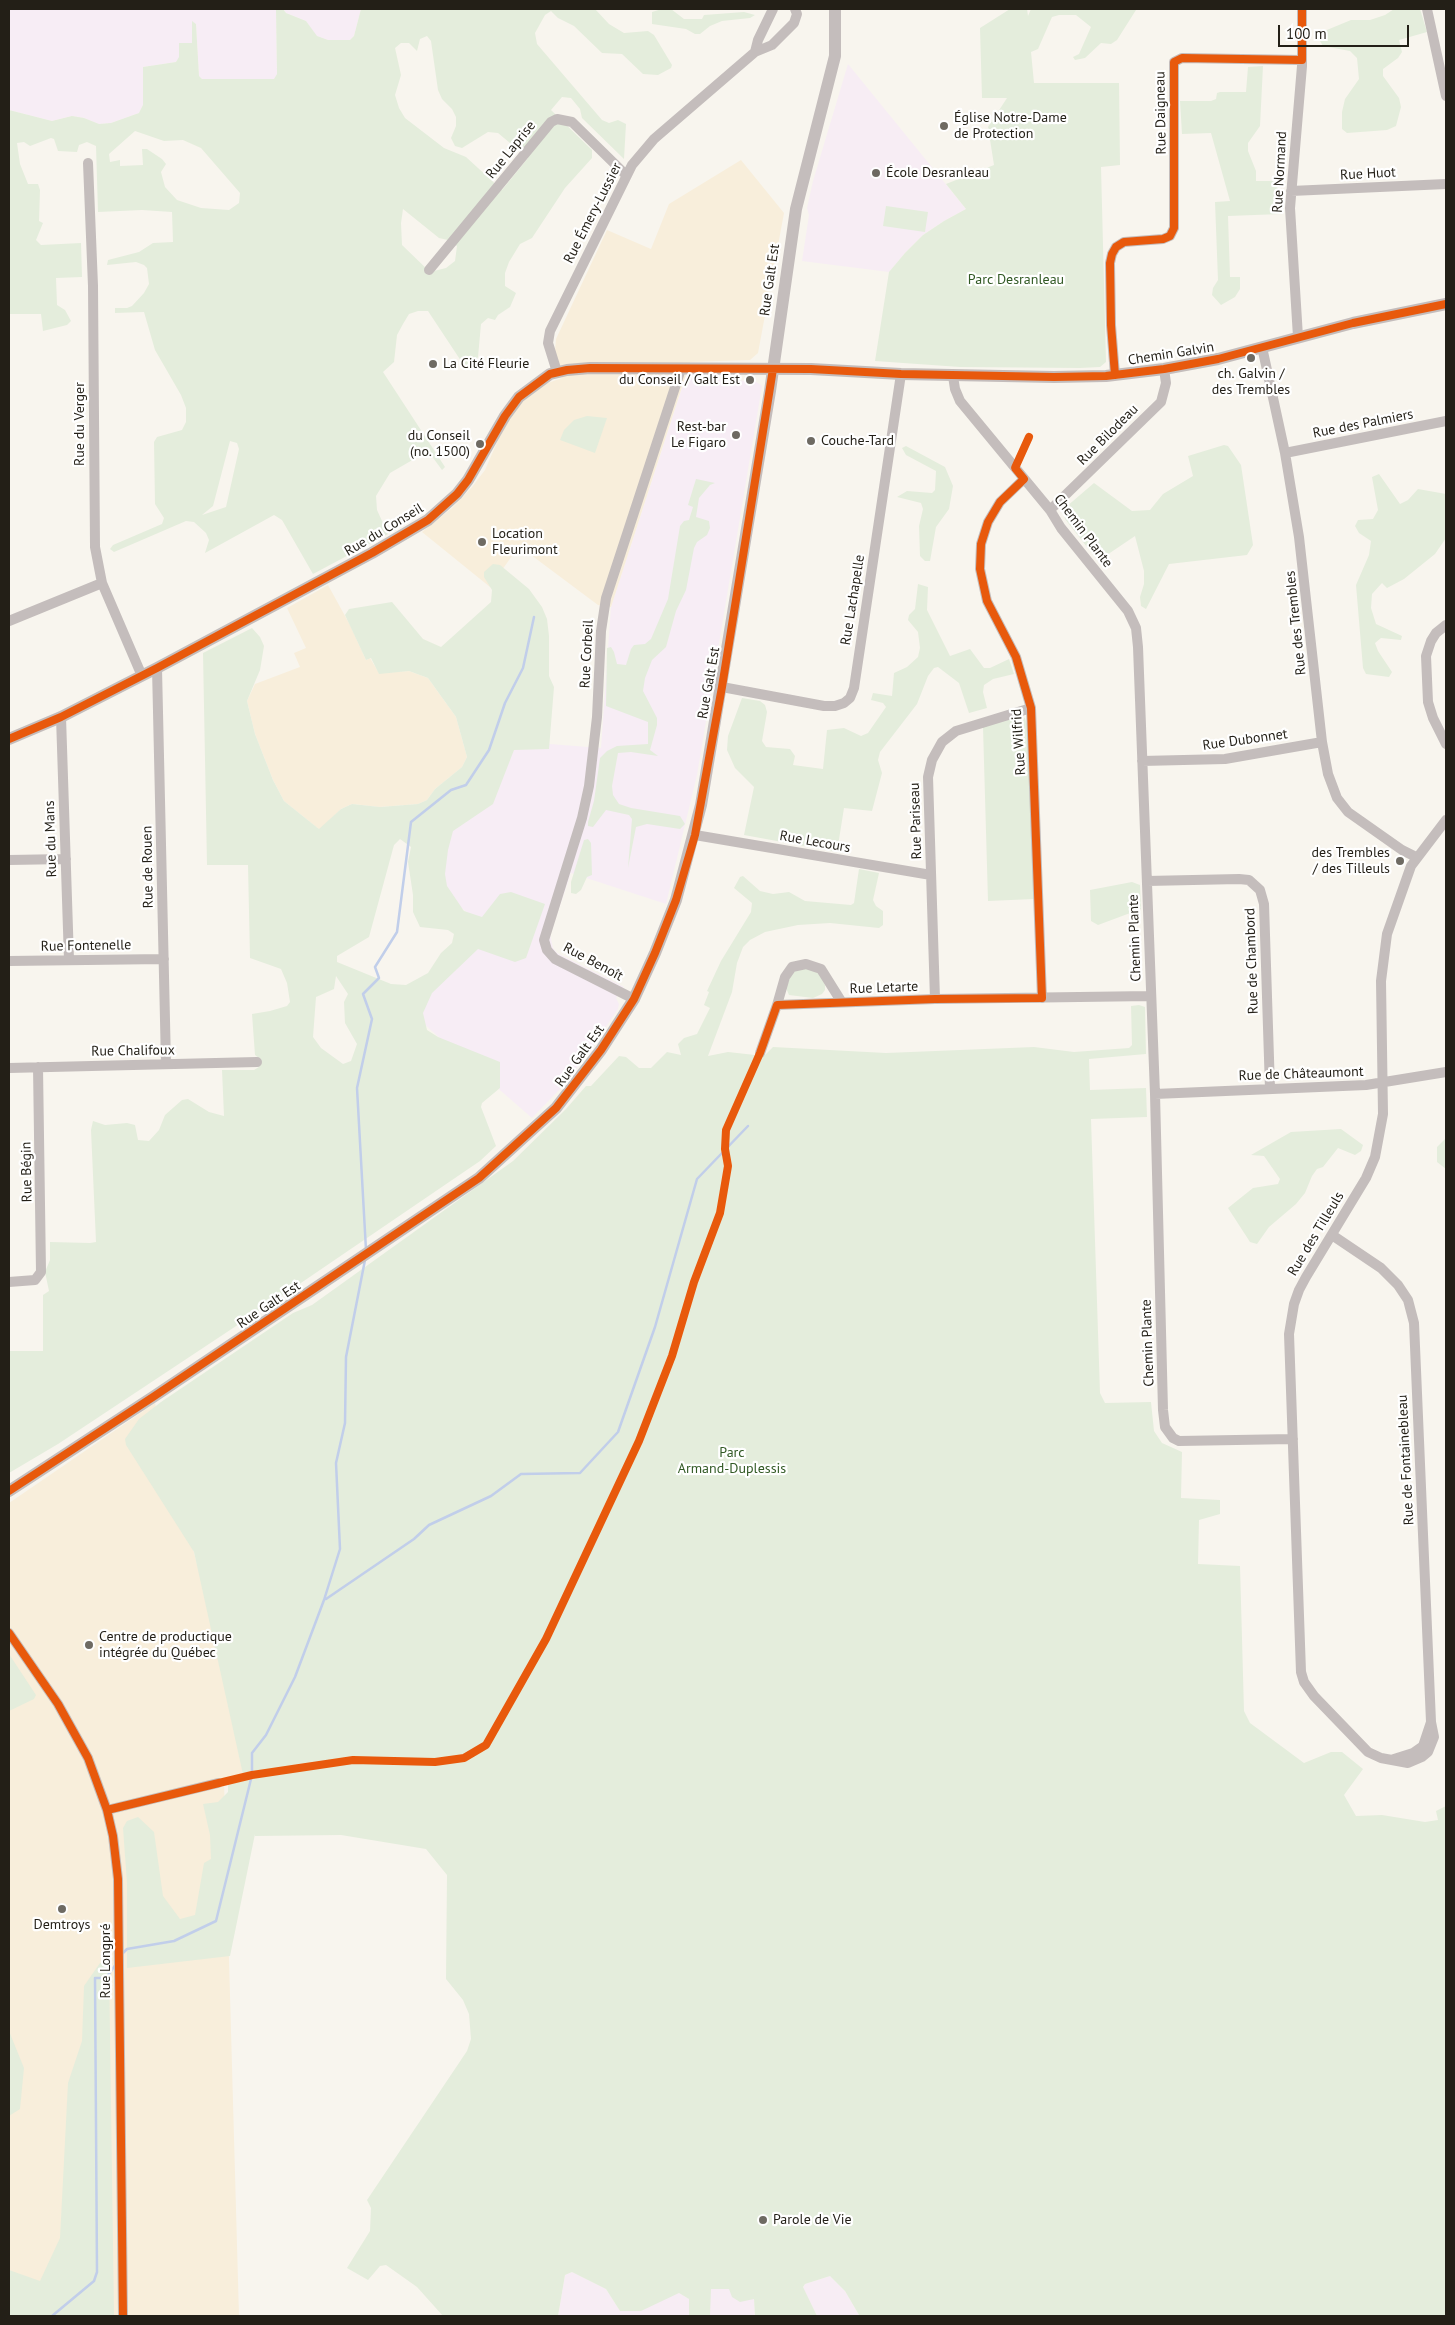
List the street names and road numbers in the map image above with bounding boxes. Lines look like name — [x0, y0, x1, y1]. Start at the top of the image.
street label: Rue Daigneau — [1152, 71, 1170, 155]
street label: Rue Laprise — [483, 118, 539, 182]
street label: Rue Normand — [1269, 131, 1291, 213]
street label: Rue Émery-Lussier — [560, 160, 626, 266]
street label: Rue Huot — [1340, 164, 1396, 184]
street label: Rue Galt Est — [757, 243, 783, 317]
street label: Chemin Galvin — [1127, 339, 1215, 369]
street label: Rue du Verger — [72, 382, 88, 466]
street label: Rue Bilodeau — [1074, 401, 1142, 469]
street label: Rue des Palmiers — [1311, 406, 1415, 442]
street label: Chemin Plante — [1050, 491, 1116, 571]
street label: Rue du Conseil — [342, 500, 426, 560]
street label: Rue Lachapelle — [838, 554, 868, 646]
street label: Rue des Trembles — [1282, 570, 1310, 676]
street label: Rue Corbeil — [577, 619, 597, 689]
street label: Rue Galt Est — [694, 646, 724, 720]
street label: Rue Wilfrid — [1008, 708, 1030, 776]
street label: Rue Dubonnet — [1201, 726, 1289, 754]
street label: Rue Pariseau — [906, 782, 926, 860]
street label: Rue du Mans — [41, 800, 61, 878]
street label: Rue de Rouen — [139, 826, 157, 908]
street label: Rue Lecours — [778, 828, 852, 856]
street label: Chemin Plante — [1125, 894, 1145, 982]
street label: Rue de Chambord — [1242, 908, 1262, 1014]
street label: Rue Fontenelle — [40, 937, 132, 955]
street label: Rue Benoît — [560, 939, 626, 985]
street label: Rue Letarte — [849, 978, 919, 998]
street label: Rue Galt Est — [552, 1022, 608, 1090]
street label: Rue Chalifoux — [91, 1042, 175, 1060]
street label: Rue de Châteaumont — [1238, 1063, 1364, 1085]
street label: Rue Bégin — [18, 1142, 36, 1202]
street label: Rue des Tilleuls — [1284, 1189, 1348, 1279]
street label: Rue Galt Est — [234, 1278, 304, 1332]
street label: Chemin Plante — [1138, 1299, 1158, 1387]
street label: Rue de Fontainebleau — [1394, 1394, 1418, 1526]
street label: Rue Longpré — [98, 1923, 114, 1999]

